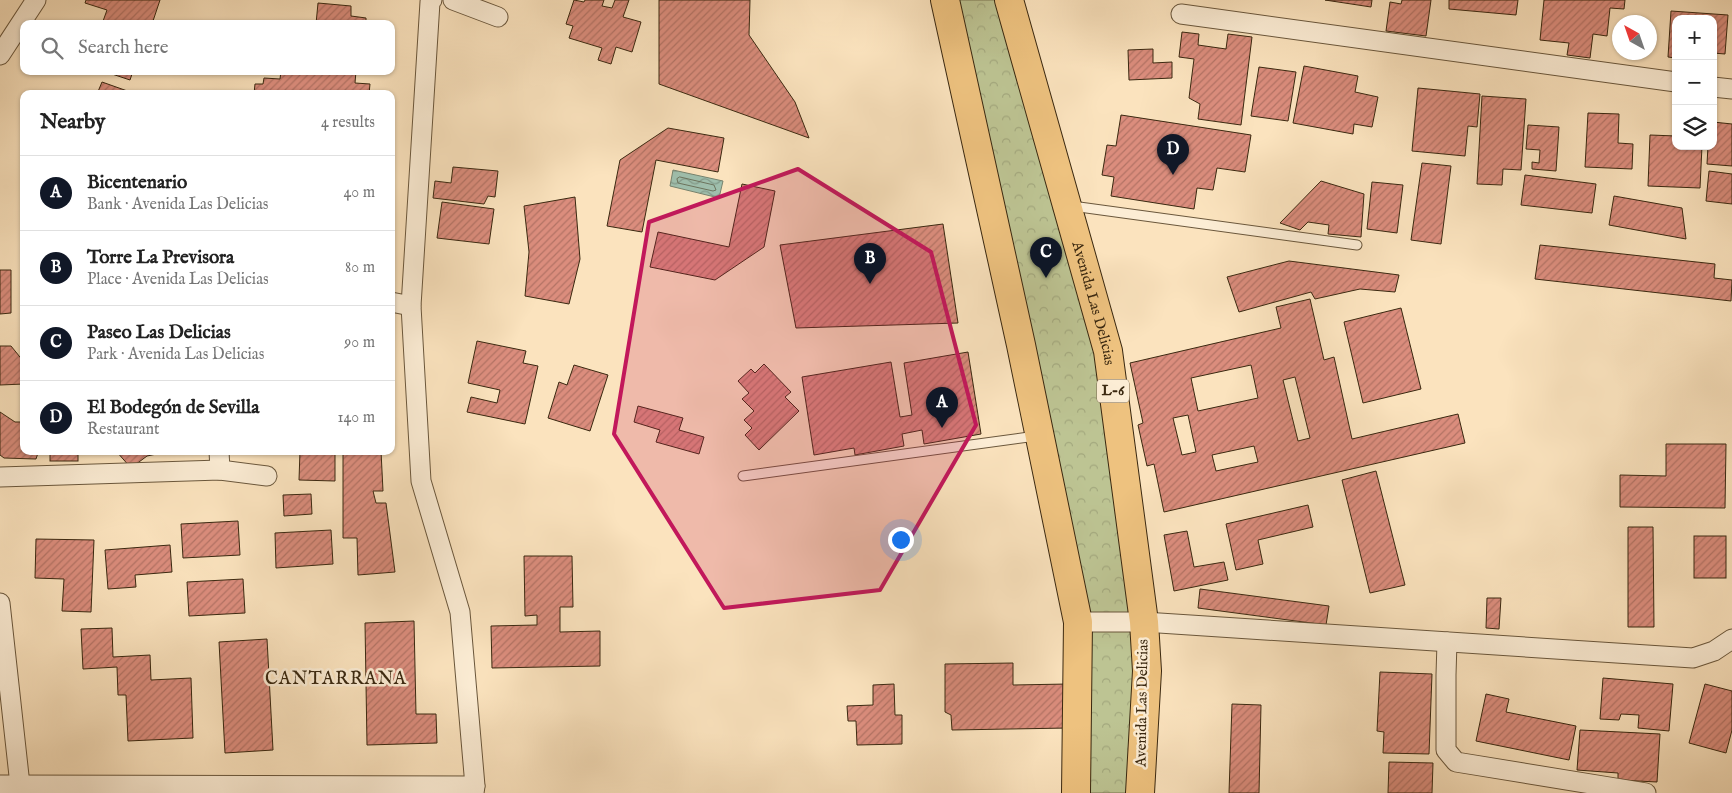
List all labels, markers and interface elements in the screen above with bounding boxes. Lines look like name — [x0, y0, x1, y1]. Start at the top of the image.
north arrow — [1612, 15, 1657, 60]
map controls — [1672, 15, 1717, 150]
button: + — [1672, 15, 1717, 60]
search box — [20, 20, 395, 75]
icon: search — [38, 34, 66, 62]
text: Search here — [78, 36, 169, 60]
button: − — [1672, 60, 1717, 105]
button: layers — [1672, 105, 1717, 150]
text: Nearby — [40, 109, 105, 136]
text: 4 results — [321, 113, 375, 133]
pin: D — [1157, 134, 1189, 175]
text: Bicentenario — [87, 171, 187, 195]
text: A — [51, 183, 61, 203]
text: 40 m — [343, 183, 375, 203]
text: Bank · Avenida Las Delicias — [87, 195, 269, 215]
pin: C — [1030, 237, 1062, 278]
street label: Avenida Las Delicias — [1068, 238, 1119, 366]
pin: B — [854, 243, 886, 284]
text: Torre La Previsora — [87, 246, 234, 270]
text: B — [51, 258, 61, 278]
text: 80 m — [345, 258, 375, 278]
text: Place · Avenida Las Delicias — [87, 270, 269, 290]
text: Paseo Las Delicias — [87, 321, 231, 345]
text: C — [50, 333, 62, 353]
text: 90 m — [344, 333, 375, 353]
text: Park · Avenida Las Delicias — [87, 345, 264, 365]
road number: L-6 — [1097, 380, 1129, 402]
pin: A — [926, 387, 958, 428]
text: El Bodegón de Sevilla — [87, 396, 259, 420]
text: D — [50, 408, 62, 428]
text: 140 m — [337, 408, 375, 428]
text: Restaurant — [87, 420, 160, 440]
your location — [888, 527, 914, 553]
street label: Avenida Las Delicias — [1131, 639, 1153, 768]
district label: CANTARRANA — [265, 668, 407, 691]

